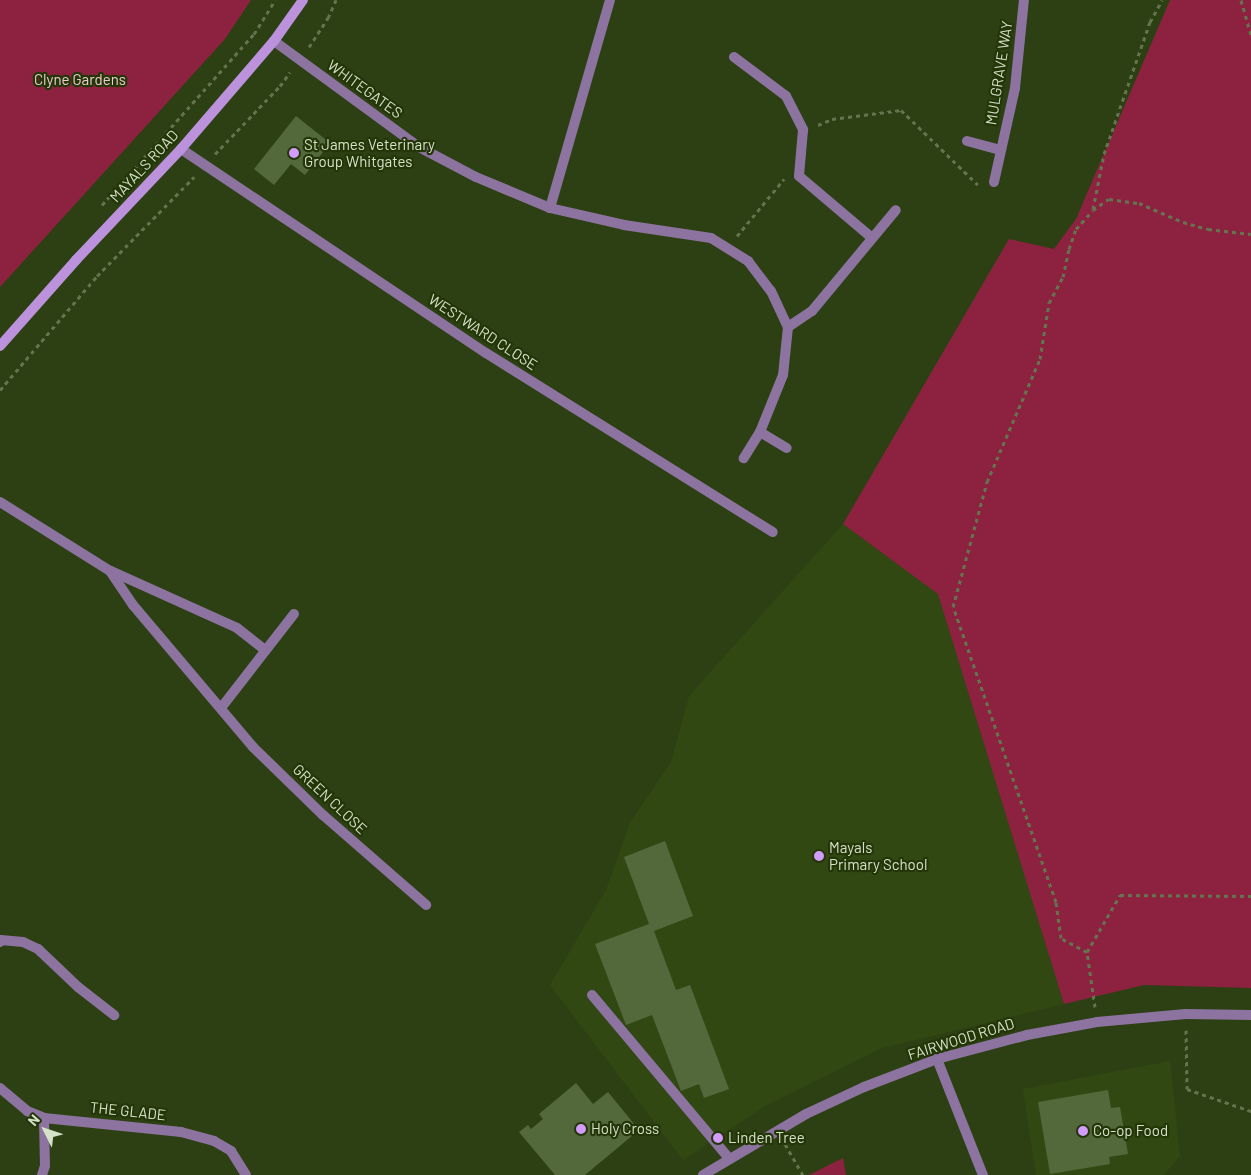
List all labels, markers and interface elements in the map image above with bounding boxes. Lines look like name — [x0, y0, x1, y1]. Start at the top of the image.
street label: MULGRAVE WAY — [982, 20, 1016, 126]
street label: WHITEGATES — [324, 56, 406, 122]
park label: Clyne Gardens — [34, 71, 126, 89]
street label: MAYALS ROAD — [106, 126, 182, 206]
place label: St James Veterinary Group Whitgates — [304, 135, 435, 170]
marker: St James Veterinary Group Whitgates — [288, 147, 300, 159]
street label: WESTWARD CLOSE — [425, 290, 541, 374]
street label: GREEN CLOSE — [289, 760, 371, 838]
place label: Mayals Primary School — [829, 838, 927, 873]
marker: Mayals Primary School — [813, 850, 825, 862]
street label: FAIRWOOD ROAD — [906, 1014, 1016, 1064]
street label: THE GLADE — [89, 1098, 167, 1124]
north arrow — [20, 1105, 70, 1155]
text: N — [24, 1111, 43, 1129]
place label: Holy Cross — [591, 1120, 659, 1138]
place label: Co-op Food — [1093, 1122, 1168, 1140]
marker: Holy Cross — [575, 1123, 587, 1135]
marker: Co-op Food — [1077, 1125, 1089, 1137]
place label: Linden Tree — [728, 1129, 805, 1147]
marker: Linden Tree — [712, 1132, 724, 1144]

